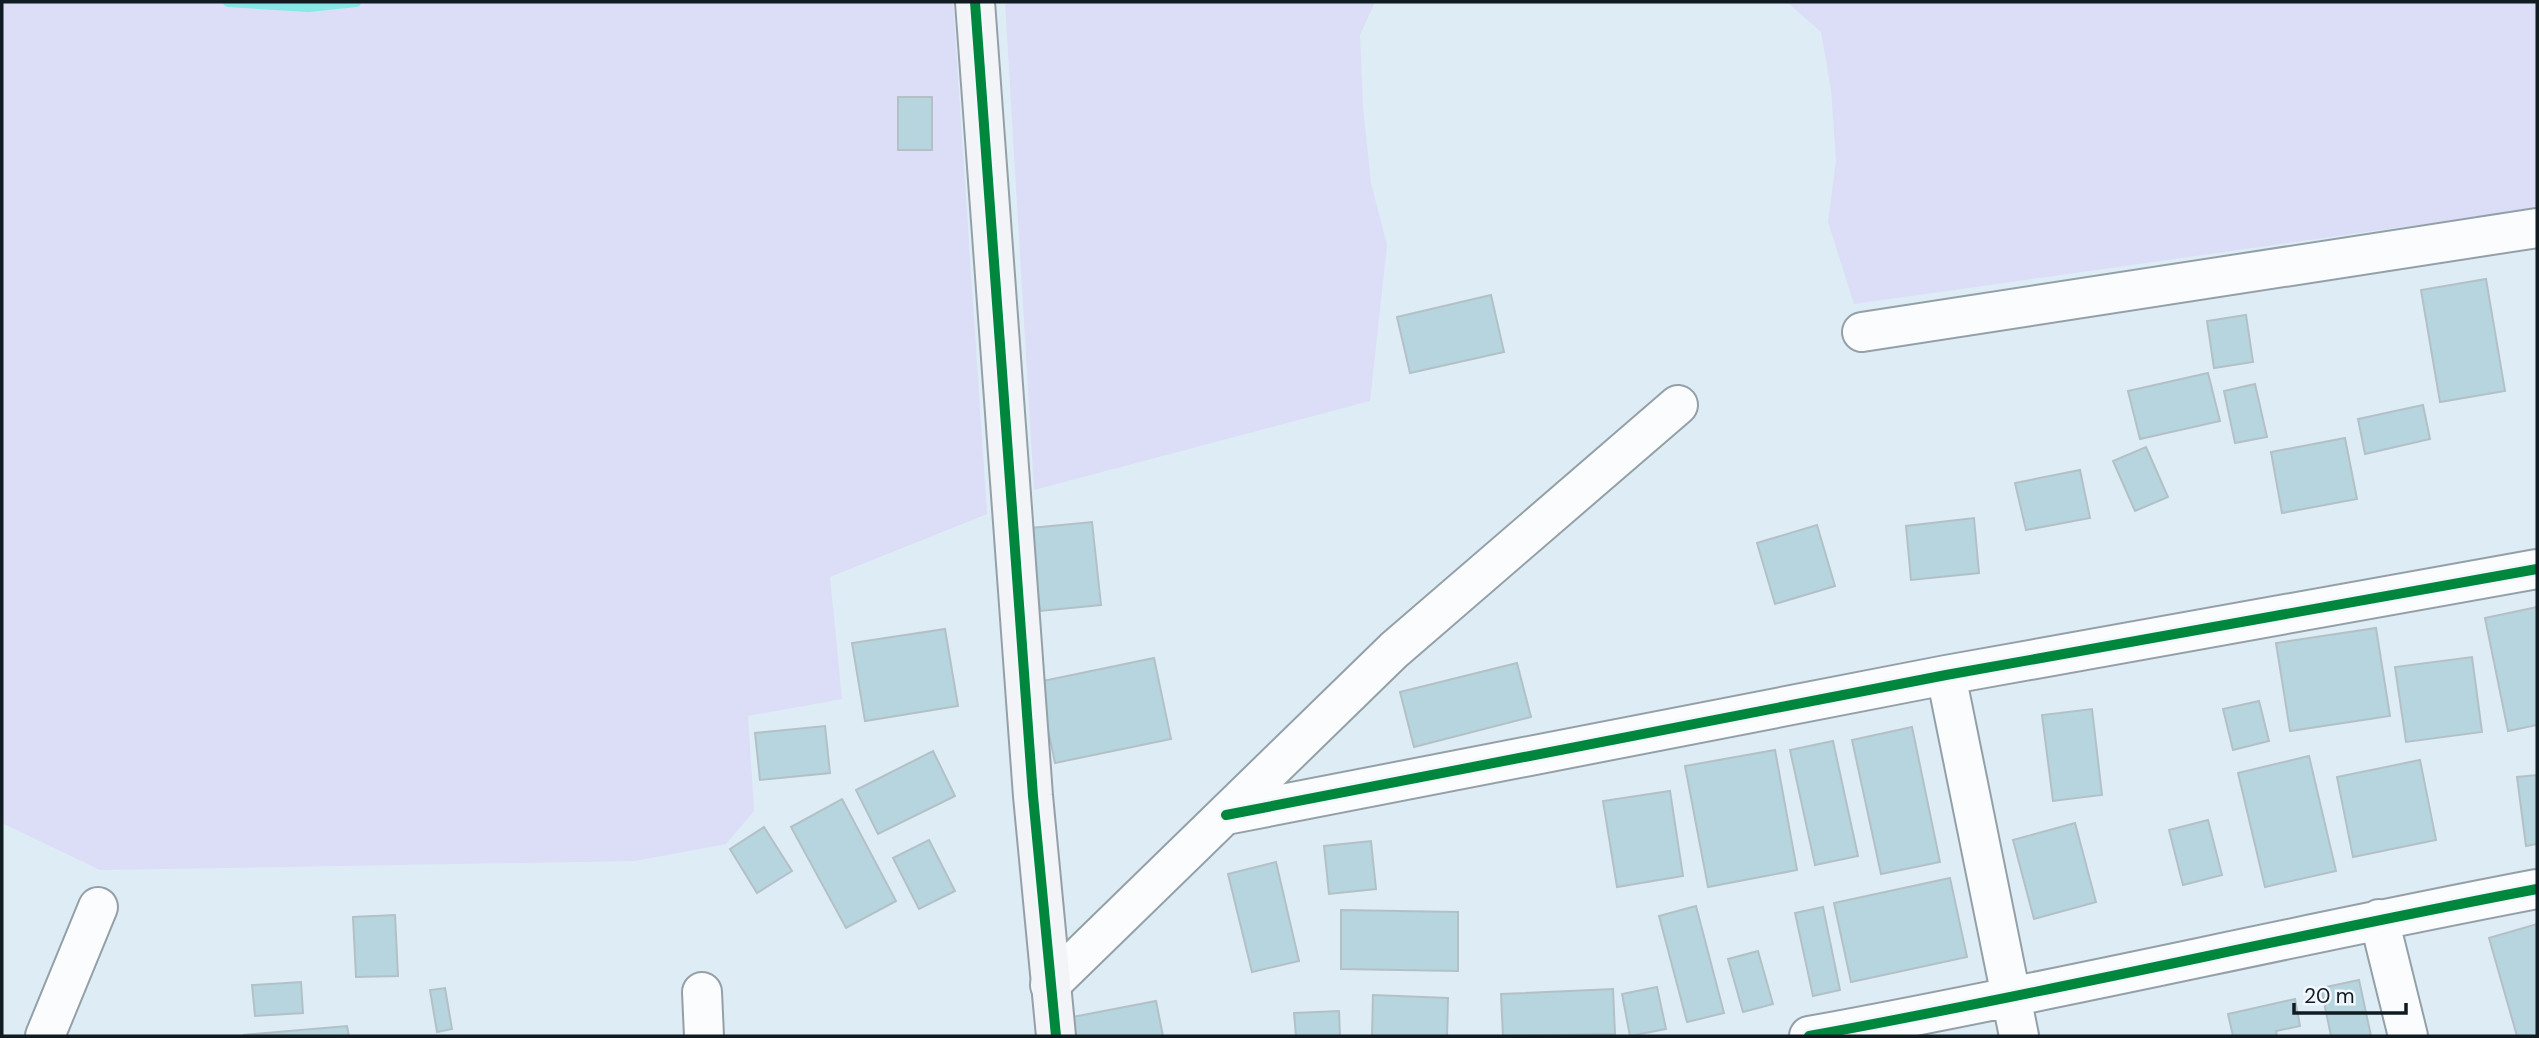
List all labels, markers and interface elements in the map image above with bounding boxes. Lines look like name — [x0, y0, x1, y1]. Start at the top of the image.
scale bar — [2294, 972, 2406, 1016]
text: 20 m — [2304, 982, 2355, 1010]

